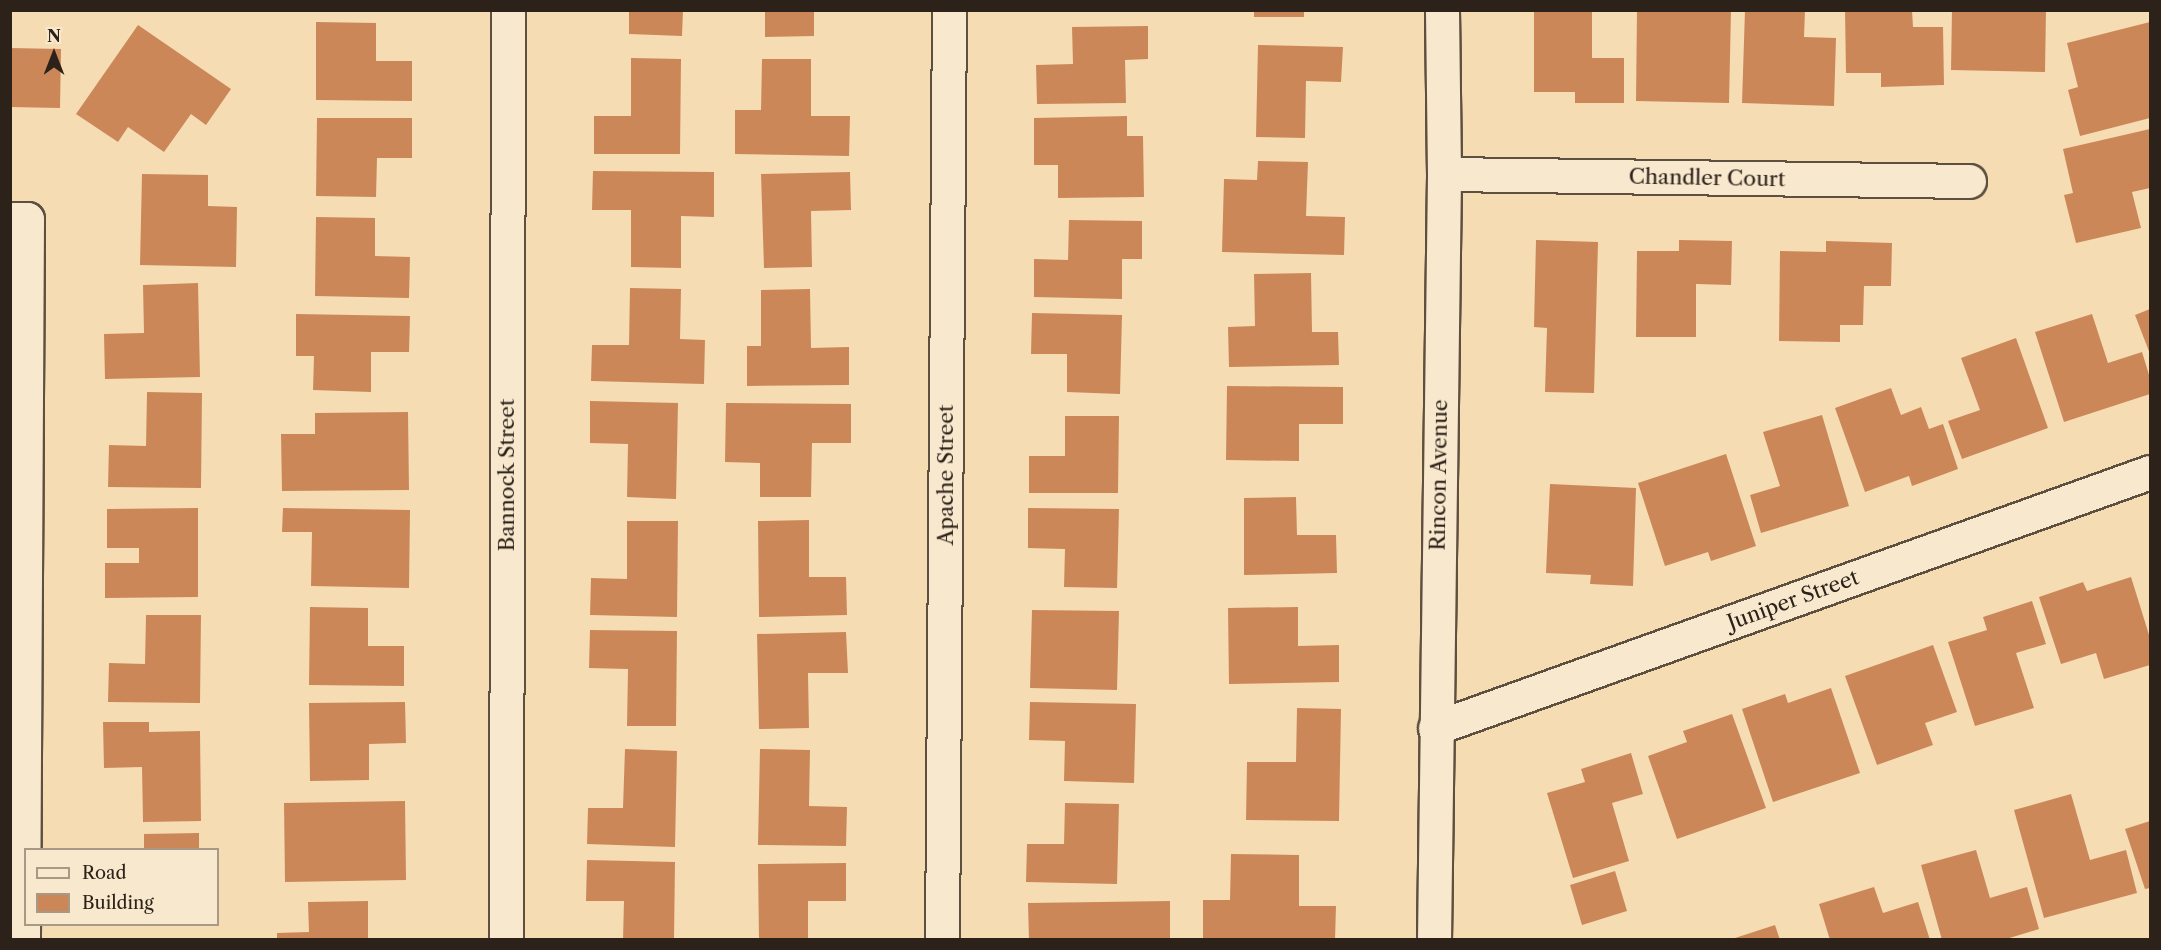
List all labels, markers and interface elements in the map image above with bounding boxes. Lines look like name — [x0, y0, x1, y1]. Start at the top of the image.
north arrow — [24, 24, 84, 84]
text: N — [47, 26, 61, 46]
street label: Chandler Court — [1628, 164, 1786, 192]
street label: Bannock Street — [494, 398, 520, 552]
street label: Rincon Avenue — [1425, 399, 1453, 551]
street label: Apache Street — [933, 405, 959, 545]
street label: Juniper Street — [1724, 564, 1862, 636]
legend — [24, 848, 219, 926]
text: Road — [82, 862, 127, 884]
text: Building — [82, 892, 154, 914]

